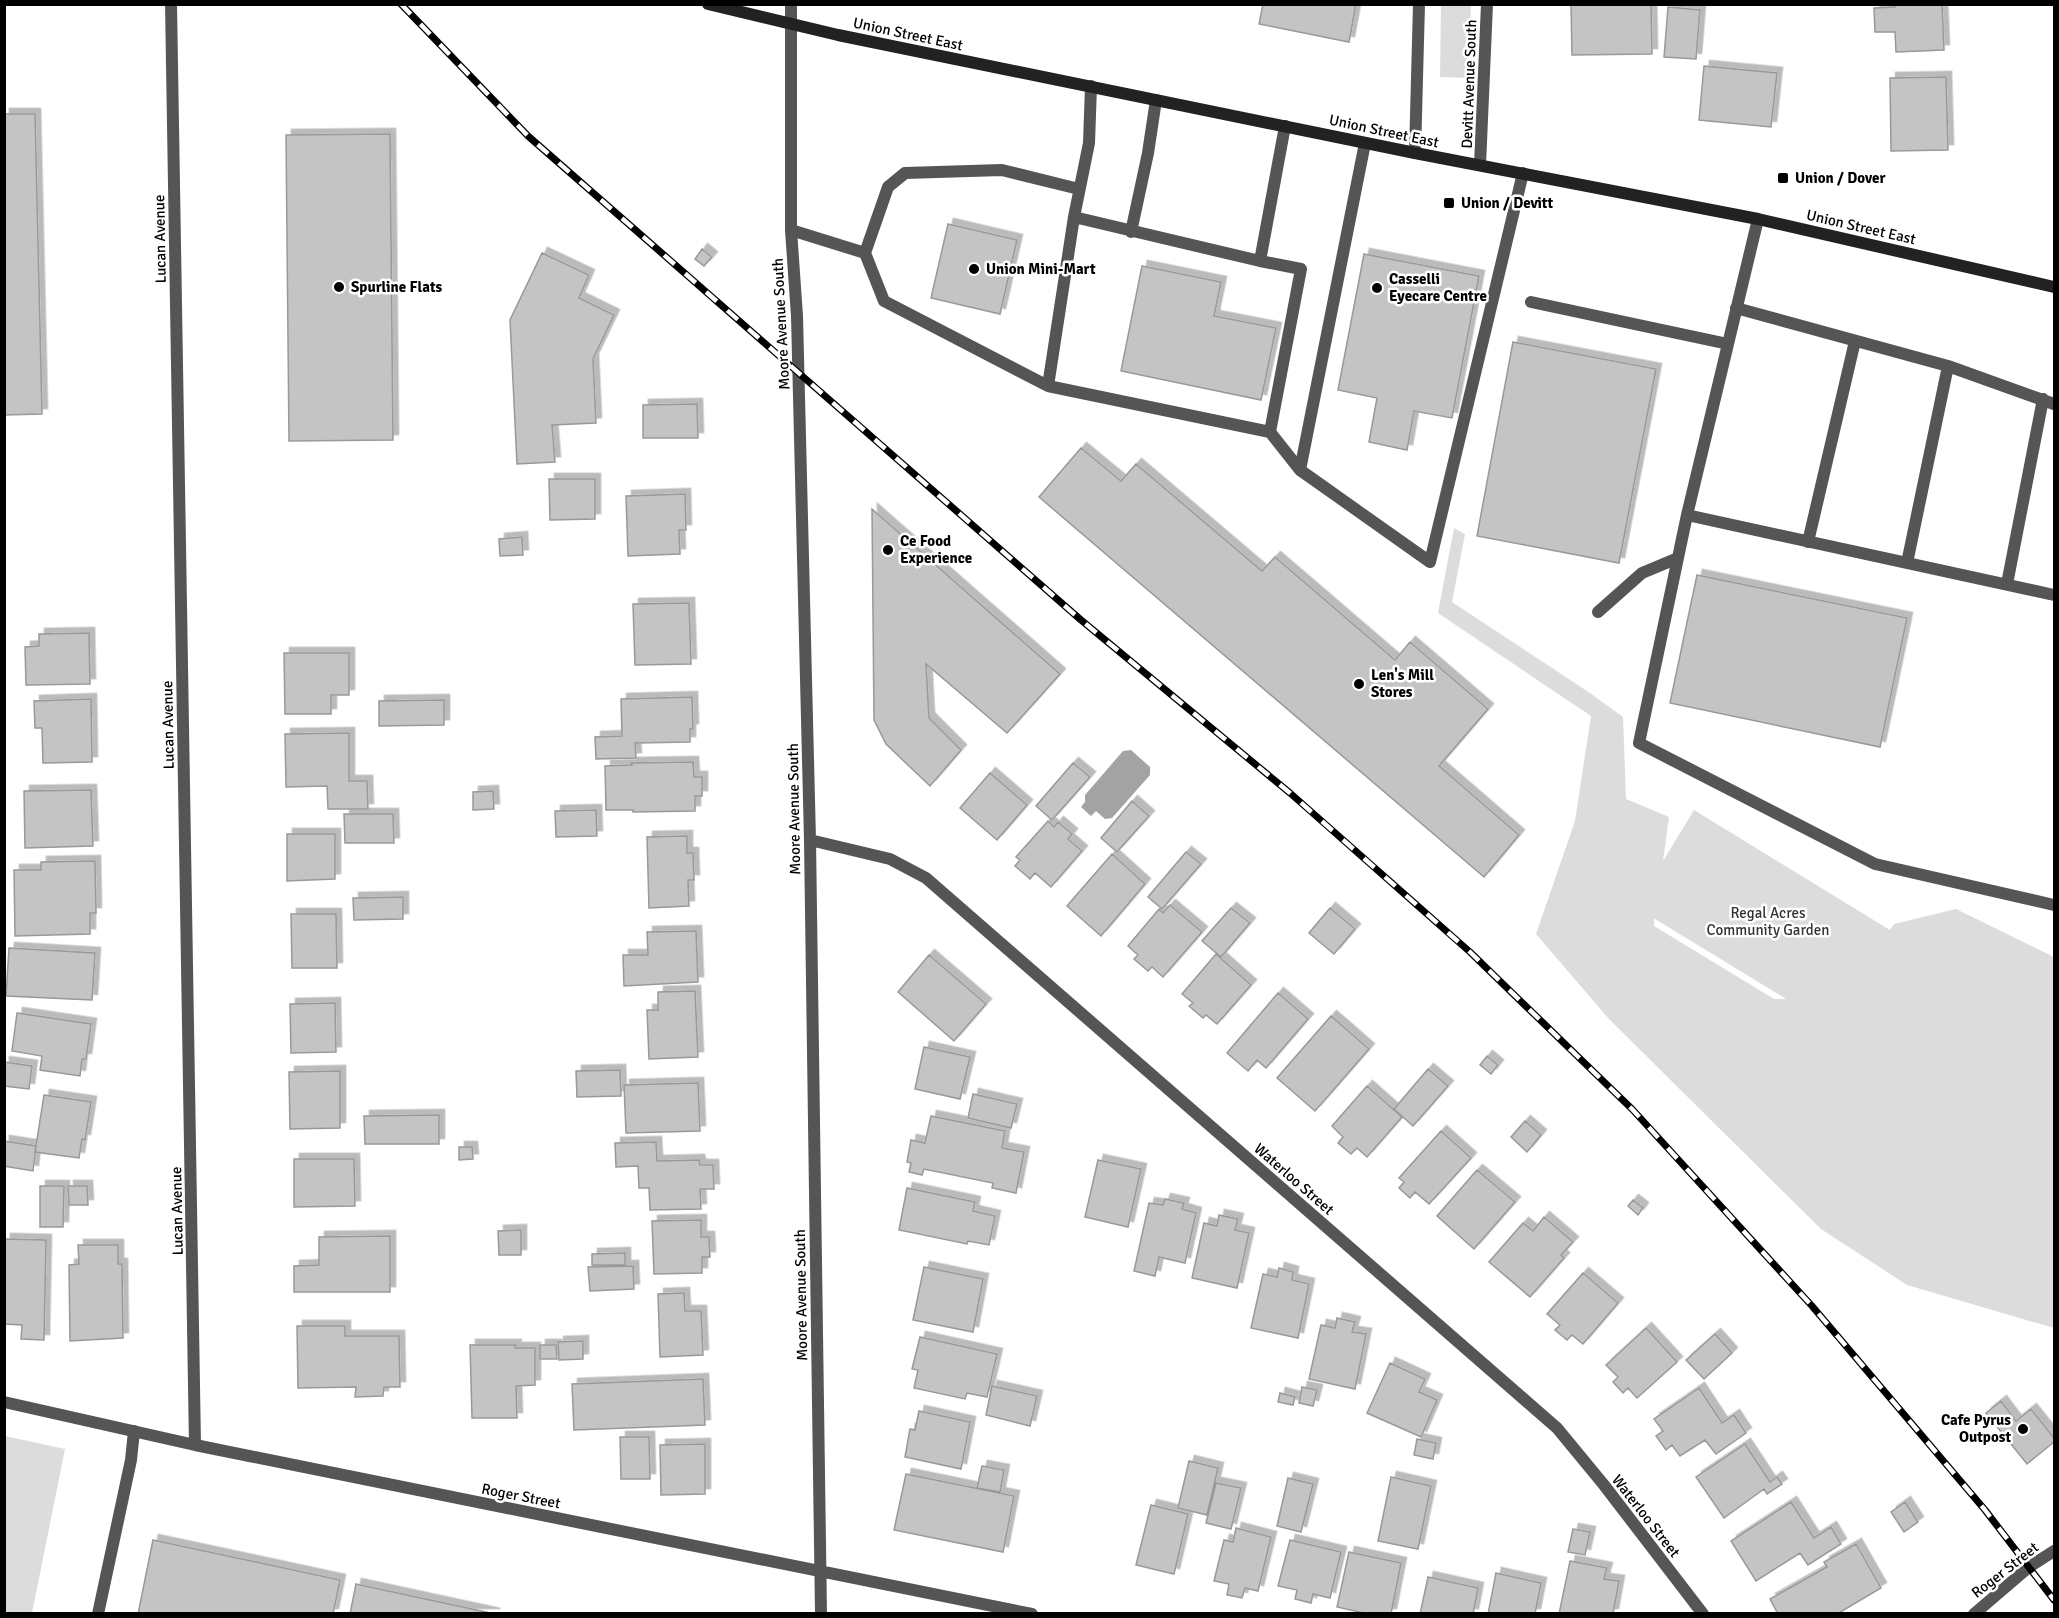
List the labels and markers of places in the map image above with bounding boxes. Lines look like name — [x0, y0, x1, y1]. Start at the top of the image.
place label: Union / Dover — [1795, 169, 1885, 187]
marker: Union / Dover — [1776, 171, 1790, 185]
place label: Union / Devitt — [1461, 194, 1553, 212]
marker: Union / Devitt — [1442, 196, 1456, 210]
place label: Union Mini-Mart — [986, 260, 1096, 278]
marker: Union Mini-Mart — [967, 262, 981, 276]
place label: Casselli Eyecare Centre — [1389, 270, 1487, 305]
place label: Spurline Flats — [351, 278, 443, 296]
marker: Spurline Flats — [332, 280, 346, 294]
marker: Casselli Eyecare Centre — [1370, 281, 1384, 295]
place label: Ce Food Experience — [900, 532, 972, 567]
marker: Ce Food Experience — [881, 543, 895, 557]
place label: Len's Mill Stores — [1371, 666, 1434, 701]
marker: Len's Mill Stores — [1352, 677, 1366, 691]
place label: Cafe Pyrus Outpost — [1941, 1411, 2011, 1446]
marker: Cafe Pyrus Outpost — [2016, 1422, 2030, 1436]

